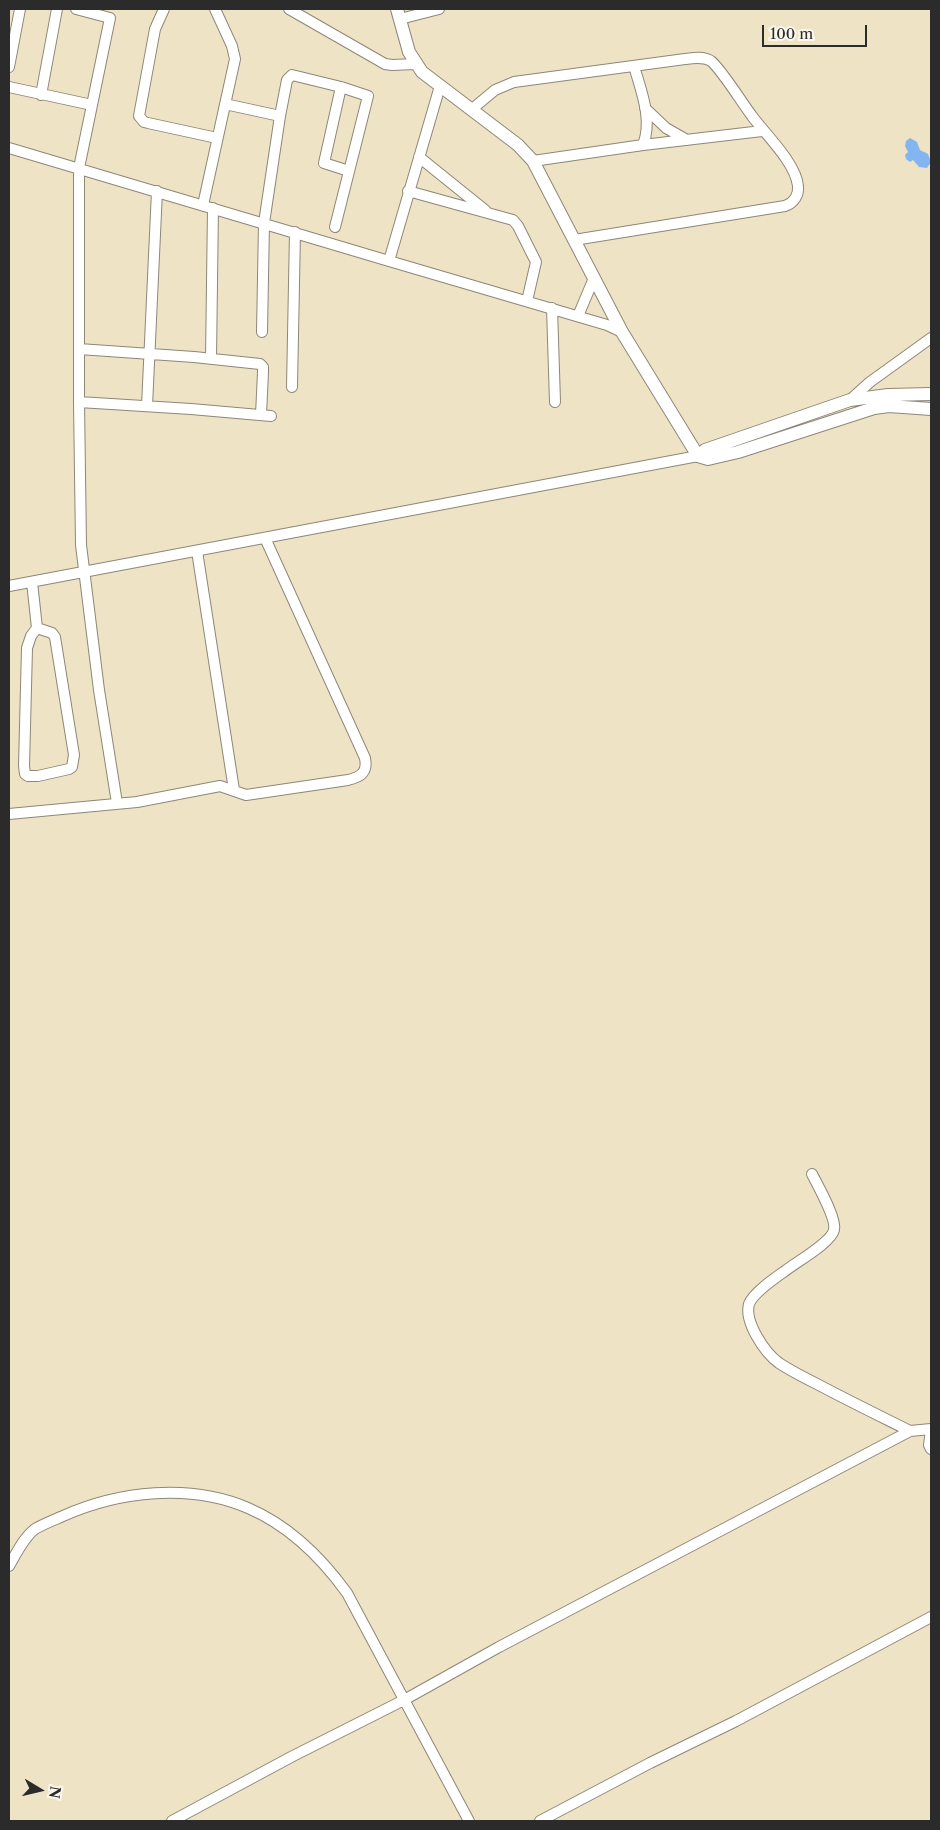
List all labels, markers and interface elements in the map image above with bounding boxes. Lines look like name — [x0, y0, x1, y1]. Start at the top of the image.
scale bar — [765, 15, 870, 47]
text: 100 m — [770, 24, 813, 43]
north arrow — [15, 1765, 65, 1815]
text: N — [45, 1785, 65, 1800]

